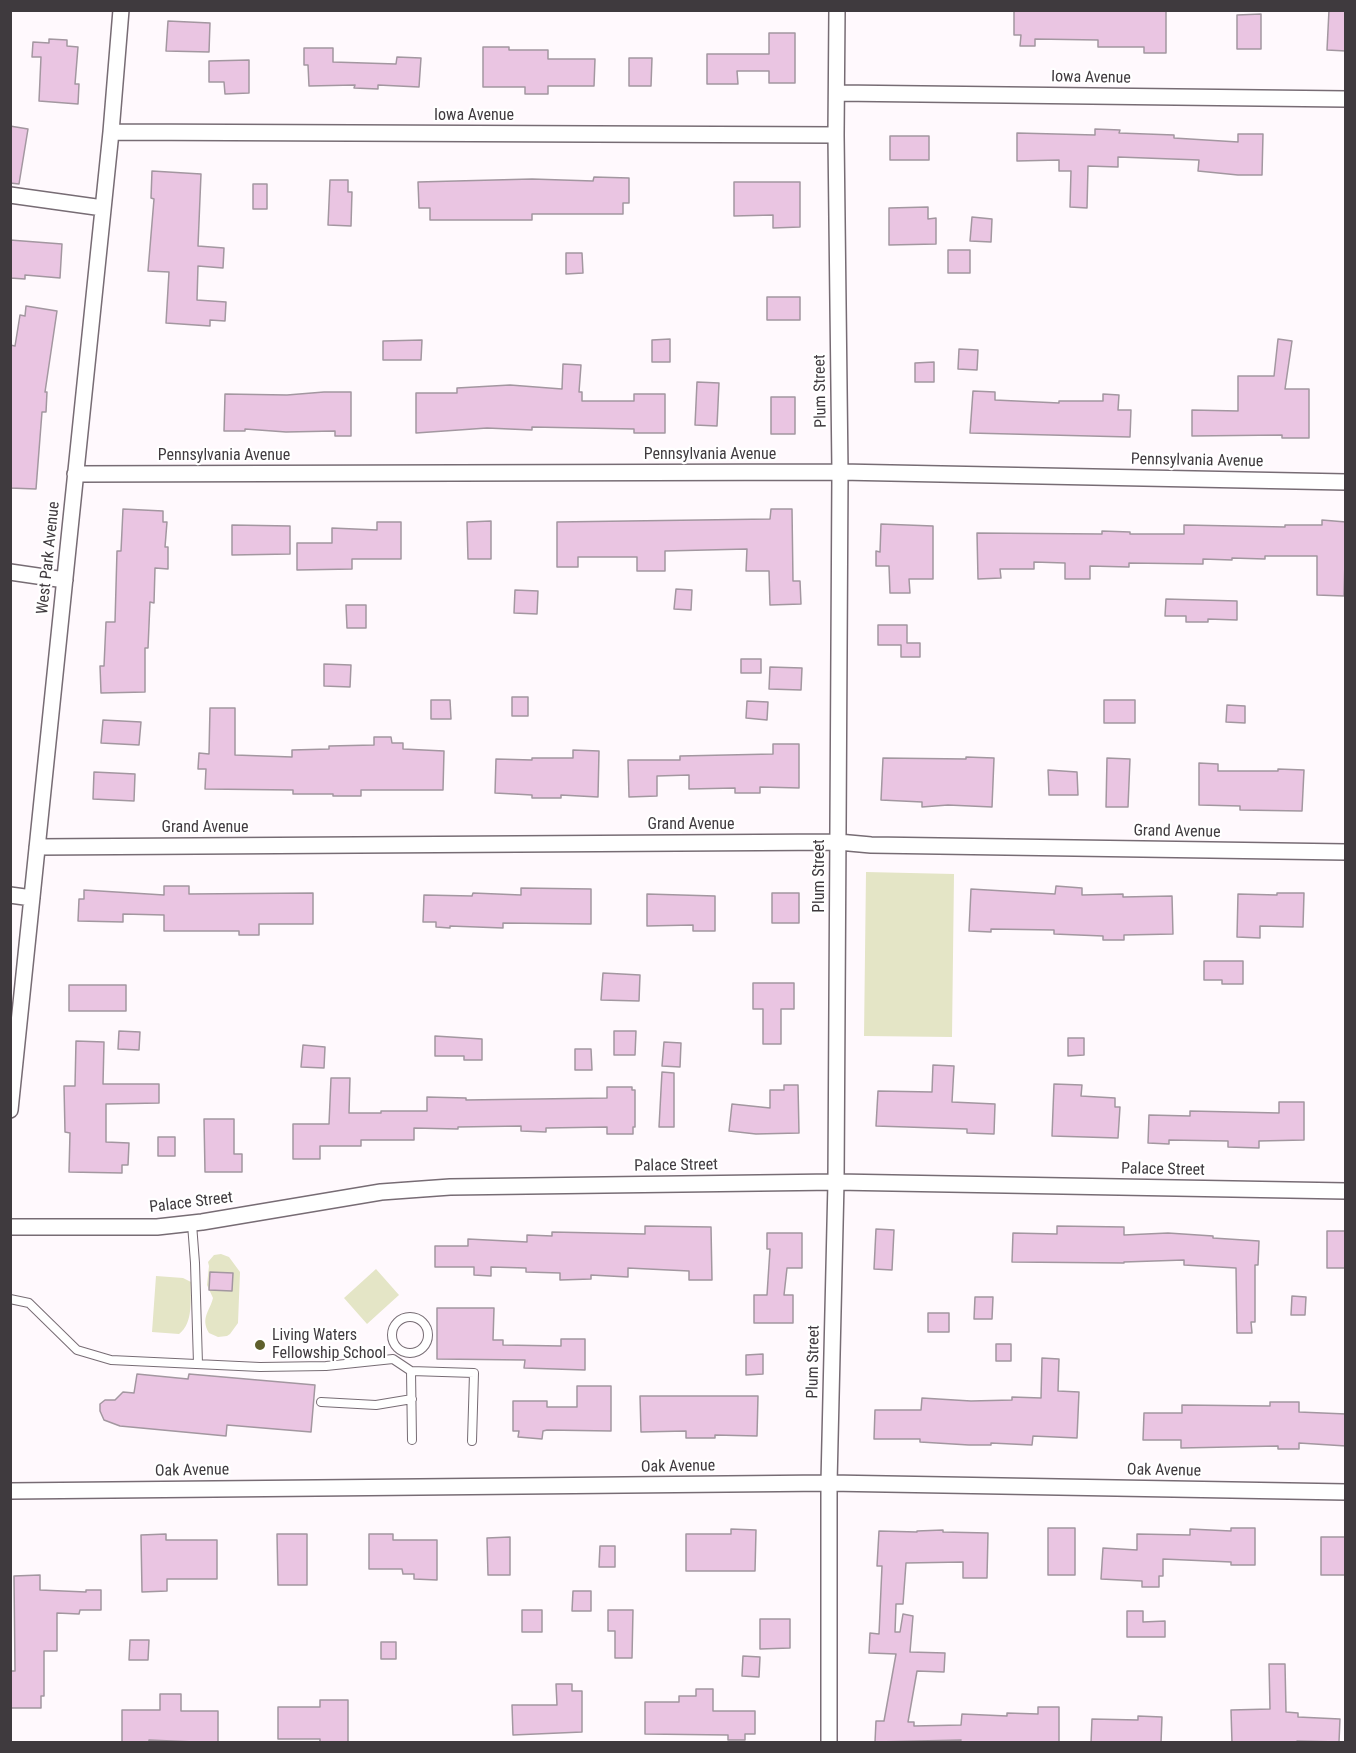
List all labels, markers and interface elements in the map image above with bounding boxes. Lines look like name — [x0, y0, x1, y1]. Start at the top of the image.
street label: Iowa Avenue — [1051, 68, 1131, 88]
street label: Iowa Avenue — [434, 106, 514, 126]
street label: Plum Street — [811, 354, 831, 428]
street label: Pennsylvania Avenue — [644, 445, 776, 465]
street label: Pennsylvania Avenue — [158, 446, 290, 466]
street label: Pennsylvania Avenue — [1131, 450, 1263, 472]
street label: West Park Avenue — [34, 501, 64, 615]
street label: Grand Avenue — [647, 815, 735, 835]
street label: Grand Avenue — [161, 818, 249, 838]
street label: Grand Avenue — [1133, 822, 1221, 842]
street label: Plum Street — [810, 839, 830, 913]
street label: Palace Street — [634, 1156, 718, 1176]
street label: Palace Street — [1121, 1160, 1205, 1180]
street label: Palace Street — [148, 1188, 234, 1218]
street label: Plum Street — [804, 1325, 824, 1399]
place label: Living Waters Fellowship School — [272, 1326, 386, 1364]
marker: Living Waters Fellowship School — [253, 1338, 267, 1352]
street label: Oak Avenue — [641, 1457, 715, 1477]
street label: Oak Avenue — [155, 1461, 229, 1481]
street label: Oak Avenue — [1127, 1461, 1201, 1481]

